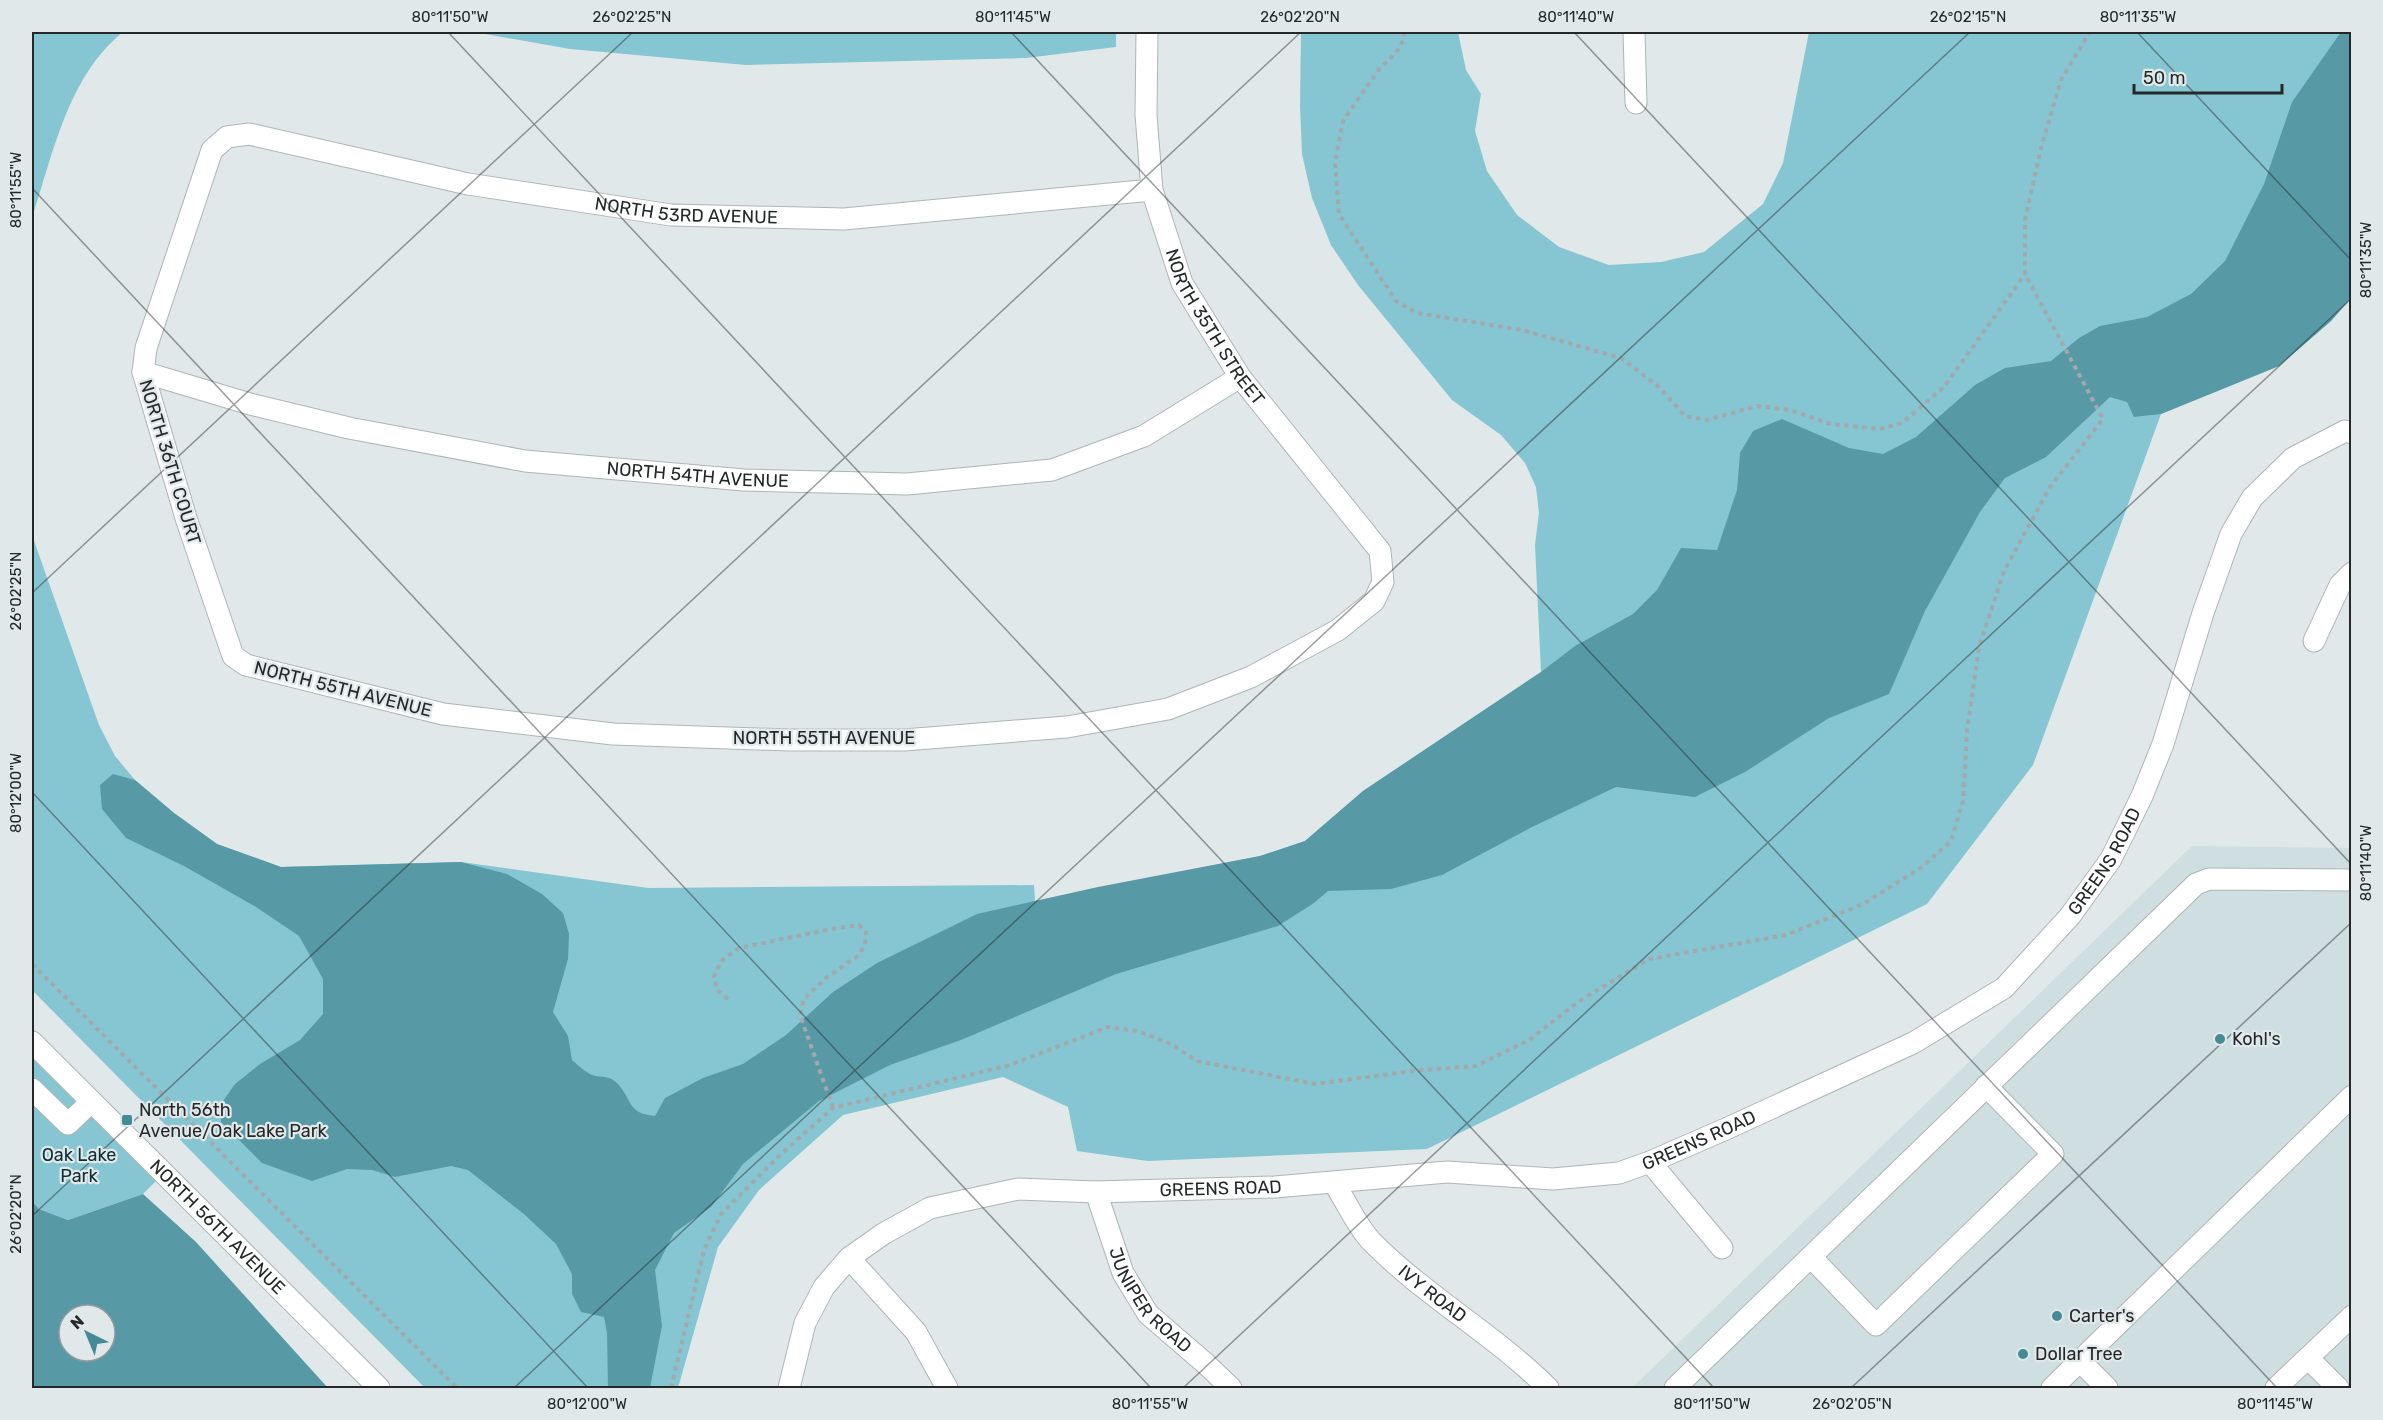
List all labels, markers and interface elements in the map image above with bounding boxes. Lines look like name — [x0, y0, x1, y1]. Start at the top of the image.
text: 80°11'50"W — [411, 8, 489, 26]
text: 26°02'25"N — [592, 8, 672, 26]
text: 80°11'45"W — [975, 8, 1051, 26]
text: 26°02'20"N — [1260, 8, 1340, 26]
text: 80°11'40"W — [1538, 8, 1614, 26]
text: 26°02'15"N — [1930, 8, 2006, 26]
text: 80°11'35"W — [2100, 8, 2176, 26]
scale bar — [2134, 57, 2282, 95]
text: 50 m — [2143, 67, 2186, 89]
text: 80°11'55"W — [7, 152, 25, 228]
street label: NORTH 53RD AVENUE — [593, 193, 778, 228]
text: 80°11'35"W — [2357, 222, 2375, 298]
street label: NORTH 35TH STREET — [1161, 246, 1269, 410]
street label: NORTH 36TH COURT — [134, 377, 206, 547]
street label: NORTH 54TH AVENUE — [606, 457, 789, 492]
text: 26°02'25"N — [7, 551, 25, 631]
street label: NORTH 55TH AVENUE — [252, 656, 434, 722]
street label: NORTH 55TH AVENUE — [733, 727, 915, 749]
text: 80°12'00"W — [7, 753, 25, 833]
street label: GREENS ROAD — [2063, 804, 2145, 919]
text: 80°11'40"W — [2357, 825, 2375, 901]
place label: Kohl's — [2232, 1028, 2281, 1050]
marker: Kohl's — [2213, 1032, 2227, 1046]
place label: North 56th Avenue/Oak Lake Park — [139, 1099, 327, 1142]
street label: GREENS ROAD — [1639, 1106, 1759, 1175]
marker: North 56th Avenue/Oak Lake Park — [120, 1113, 134, 1127]
park label: Oak Lake Park — [42, 1144, 116, 1187]
street label: NORTH 56TH AVENUE — [145, 1155, 290, 1299]
text: 26°02'20"N — [7, 1174, 25, 1254]
street label: GREENS ROAD — [1159, 1175, 1283, 1201]
street label: JUNIPER ROAD — [1104, 1244, 1196, 1357]
street label: IVY ROAD — [1394, 1260, 1471, 1327]
north arrow — [57, 1303, 117, 1363]
place label: Carter's — [2069, 1305, 2134, 1327]
marker: Carter's — [2050, 1309, 2064, 1323]
text: N — [66, 1312, 88, 1333]
place label: Dollar Tree — [2035, 1343, 2123, 1365]
marker: Dollar Tree — [2016, 1347, 2030, 1361]
text: 80°12'00"W — [547, 1395, 627, 1413]
text: 80°11'55"W — [1112, 1395, 1188, 1413]
text: 80°11'50"W — [1673, 1395, 1751, 1413]
text: 26°02'05"N — [1812, 1395, 1892, 1413]
text: 80°11'45"W — [2237, 1395, 2313, 1413]

